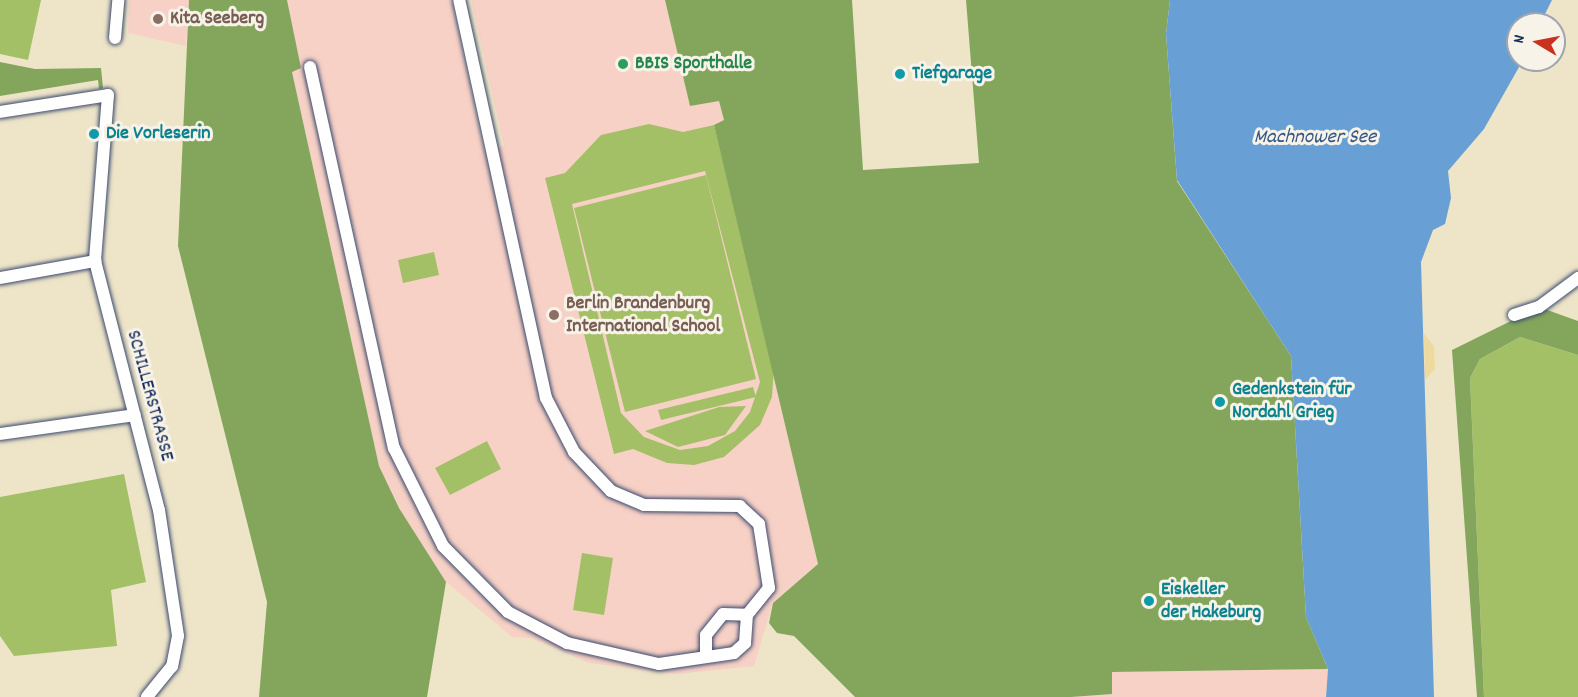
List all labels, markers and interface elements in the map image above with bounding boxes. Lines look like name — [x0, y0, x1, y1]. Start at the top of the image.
place label: Kita Seeberg — [170, 7, 264, 31]
marker: Kita Seeberg — [151, 12, 165, 26]
north arrow — [1506, 12, 1566, 72]
text: N — [1508, 33, 1532, 45]
place label: BBIS Sporthalle — [635, 52, 752, 76]
marker: BBIS Sporthalle — [616, 57, 630, 71]
place label: Tiefgarage — [912, 62, 992, 86]
marker: Tiefgarage — [893, 67, 907, 81]
place label: Die Vorleserin — [106, 122, 210, 146]
water label: Machnower See — [1254, 125, 1376, 151]
marker: Die Vorleserin — [87, 127, 101, 141]
place label: Berlin Brandenburg International School — [566, 292, 720, 339]
marker: Berlin Brandenburg International School — [547, 308, 561, 322]
street label: SCHILLERSTRASSE — [120, 328, 178, 464]
place label: Gedenkstein für Nordahl Grieg — [1232, 378, 1352, 425]
marker: Gedenkstein für Nordahl Grieg — [1213, 395, 1227, 409]
place label: Eiskeller der Hakeburg — [1161, 578, 1261, 625]
marker: Eiskeller der Hakeburg — [1142, 594, 1156, 608]

